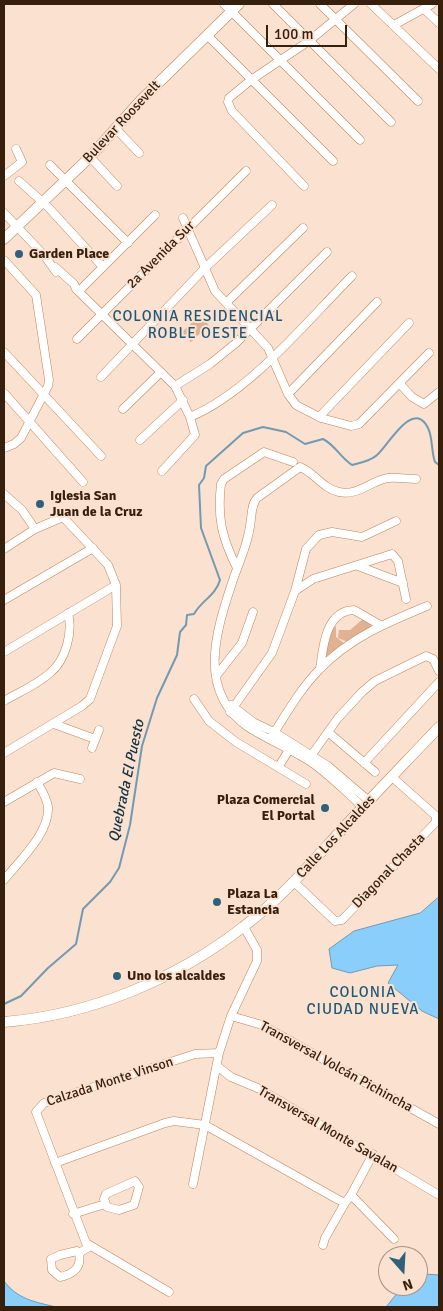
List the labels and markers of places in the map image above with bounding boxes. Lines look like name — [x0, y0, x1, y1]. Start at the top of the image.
place label: Garden Place — [29, 246, 109, 262]
marker: Garden Place — [13, 248, 25, 260]
place label: Iglesia San Juan de la Cruz — [50, 488, 143, 520]
marker: Iglesia San Juan de la Cruz — [34, 498, 46, 510]
place label: Plaza Comercial El Portal — [217, 792, 315, 824]
marker: Plaza Comercial El Portal — [319, 802, 331, 814]
place label: Plaza La Estancia — [227, 886, 279, 919]
marker: Plaza La Estancia — [211, 896, 223, 908]
place label: Uno los alcaldes — [127, 968, 226, 984]
marker: Uno los alcaldes — [111, 970, 123, 982]

